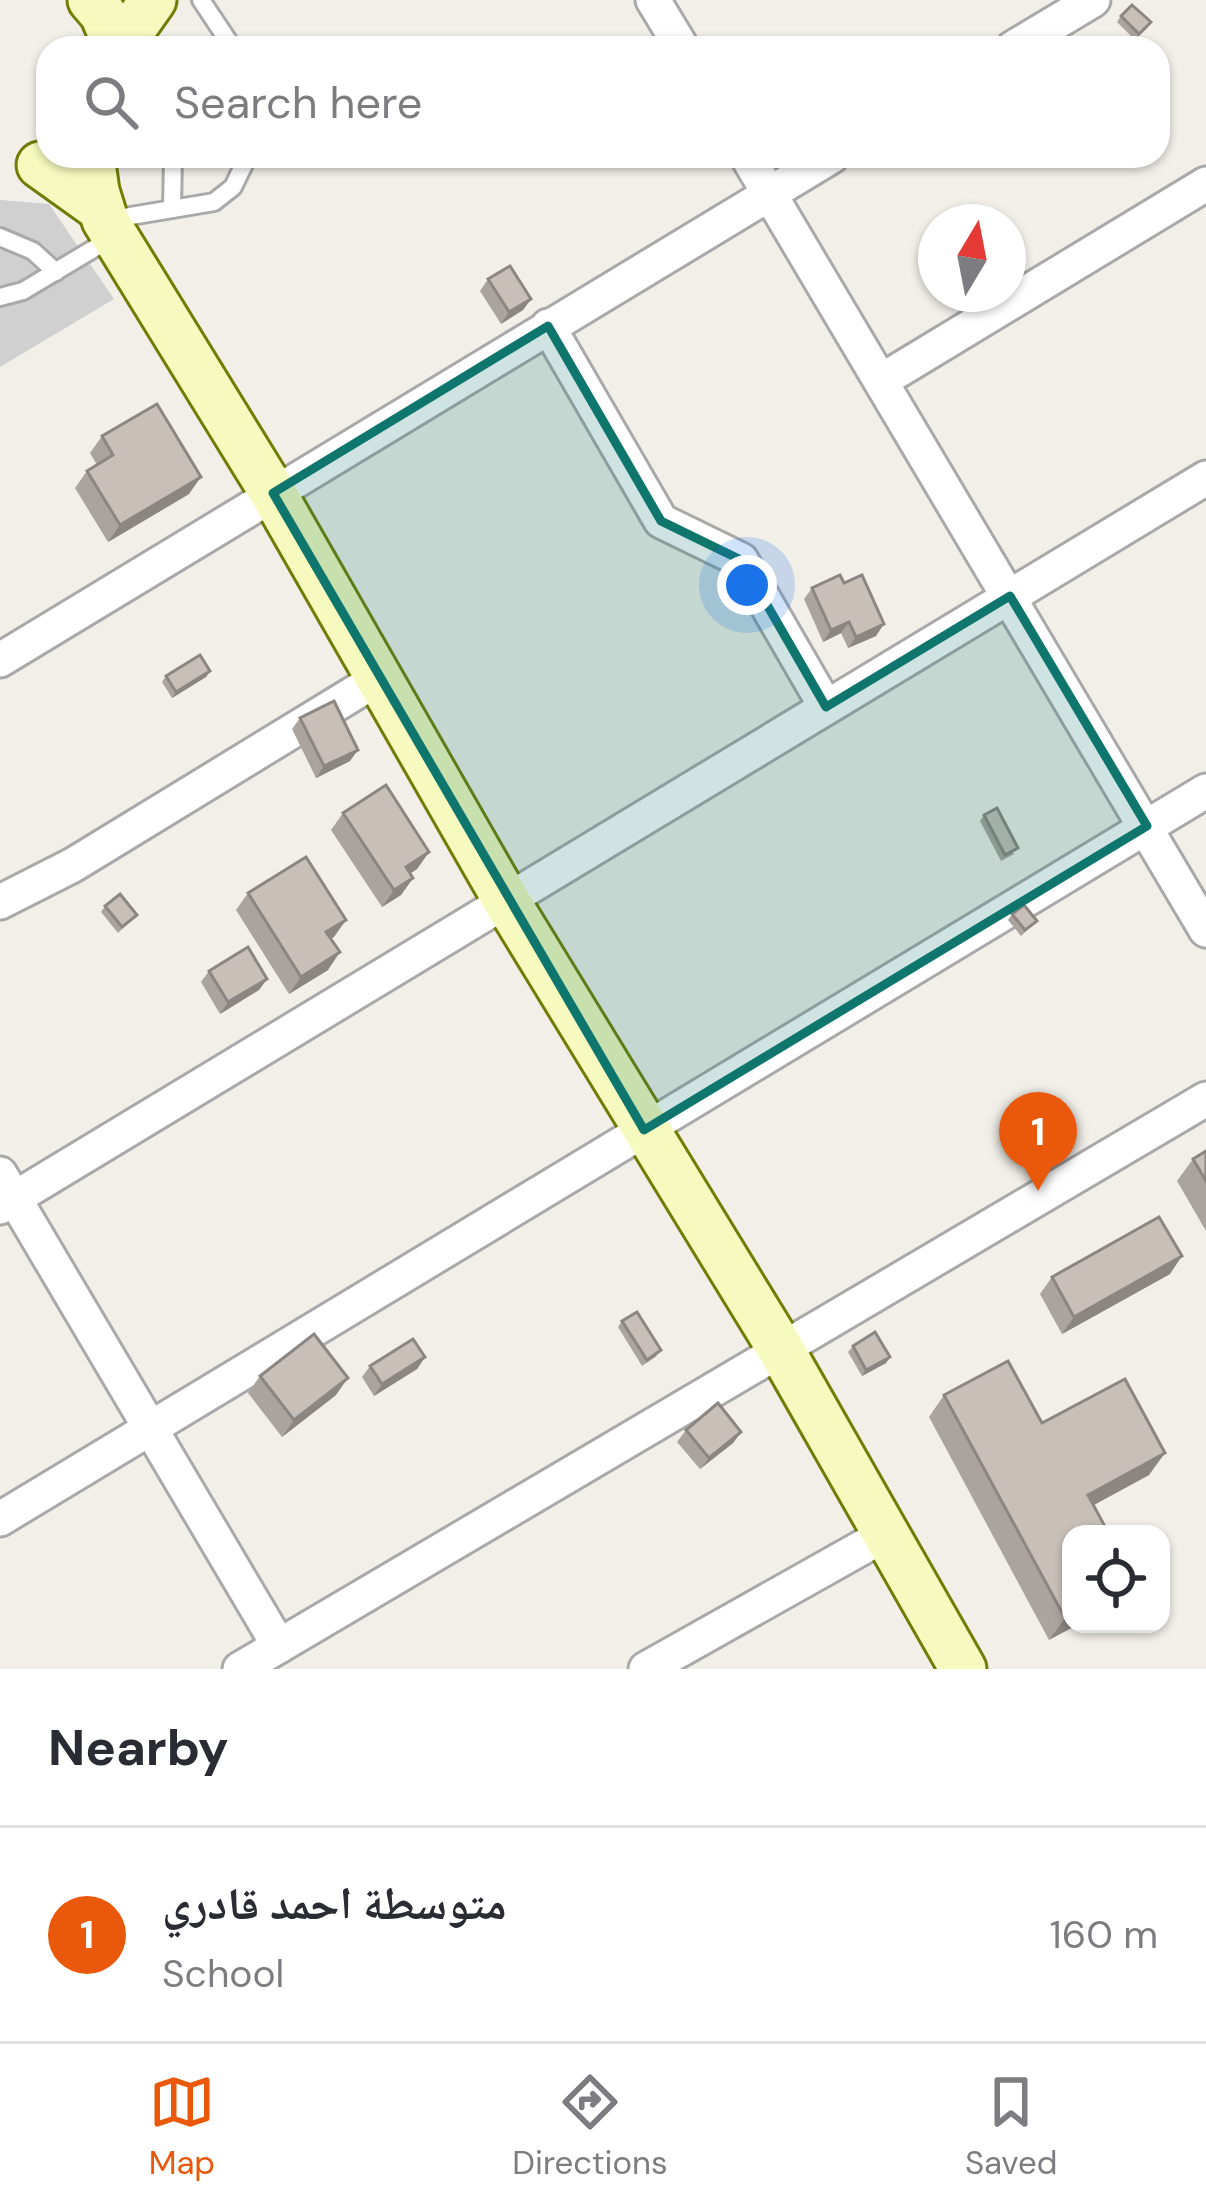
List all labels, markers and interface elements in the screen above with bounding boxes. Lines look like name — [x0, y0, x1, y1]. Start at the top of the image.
search box — [36, 36, 1170, 168]
icon: search — [78, 69, 144, 135]
text: Search here — [174, 73, 422, 132]
north arrow — [918, 204, 1026, 312]
your location — [717, 555, 777, 615]
pin: 1 — [999, 1092, 1077, 1191]
map controls — [1062, 1525, 1170, 1633]
button: locate — [1062, 1525, 1170, 1633]
text: Nearby — [48, 1714, 229, 1781]
text: متوسطة احمد قادري — [162, 1874, 507, 1933]
text: 1 — [80, 1909, 94, 1960]
text: 160 m — [1050, 1909, 1158, 1960]
text: School — [162, 1948, 284, 1999]
tab: Map — [149, 2069, 215, 2184]
tab: Directions — [512, 2069, 668, 2184]
tab: Saved — [965, 2069, 1057, 2184]

